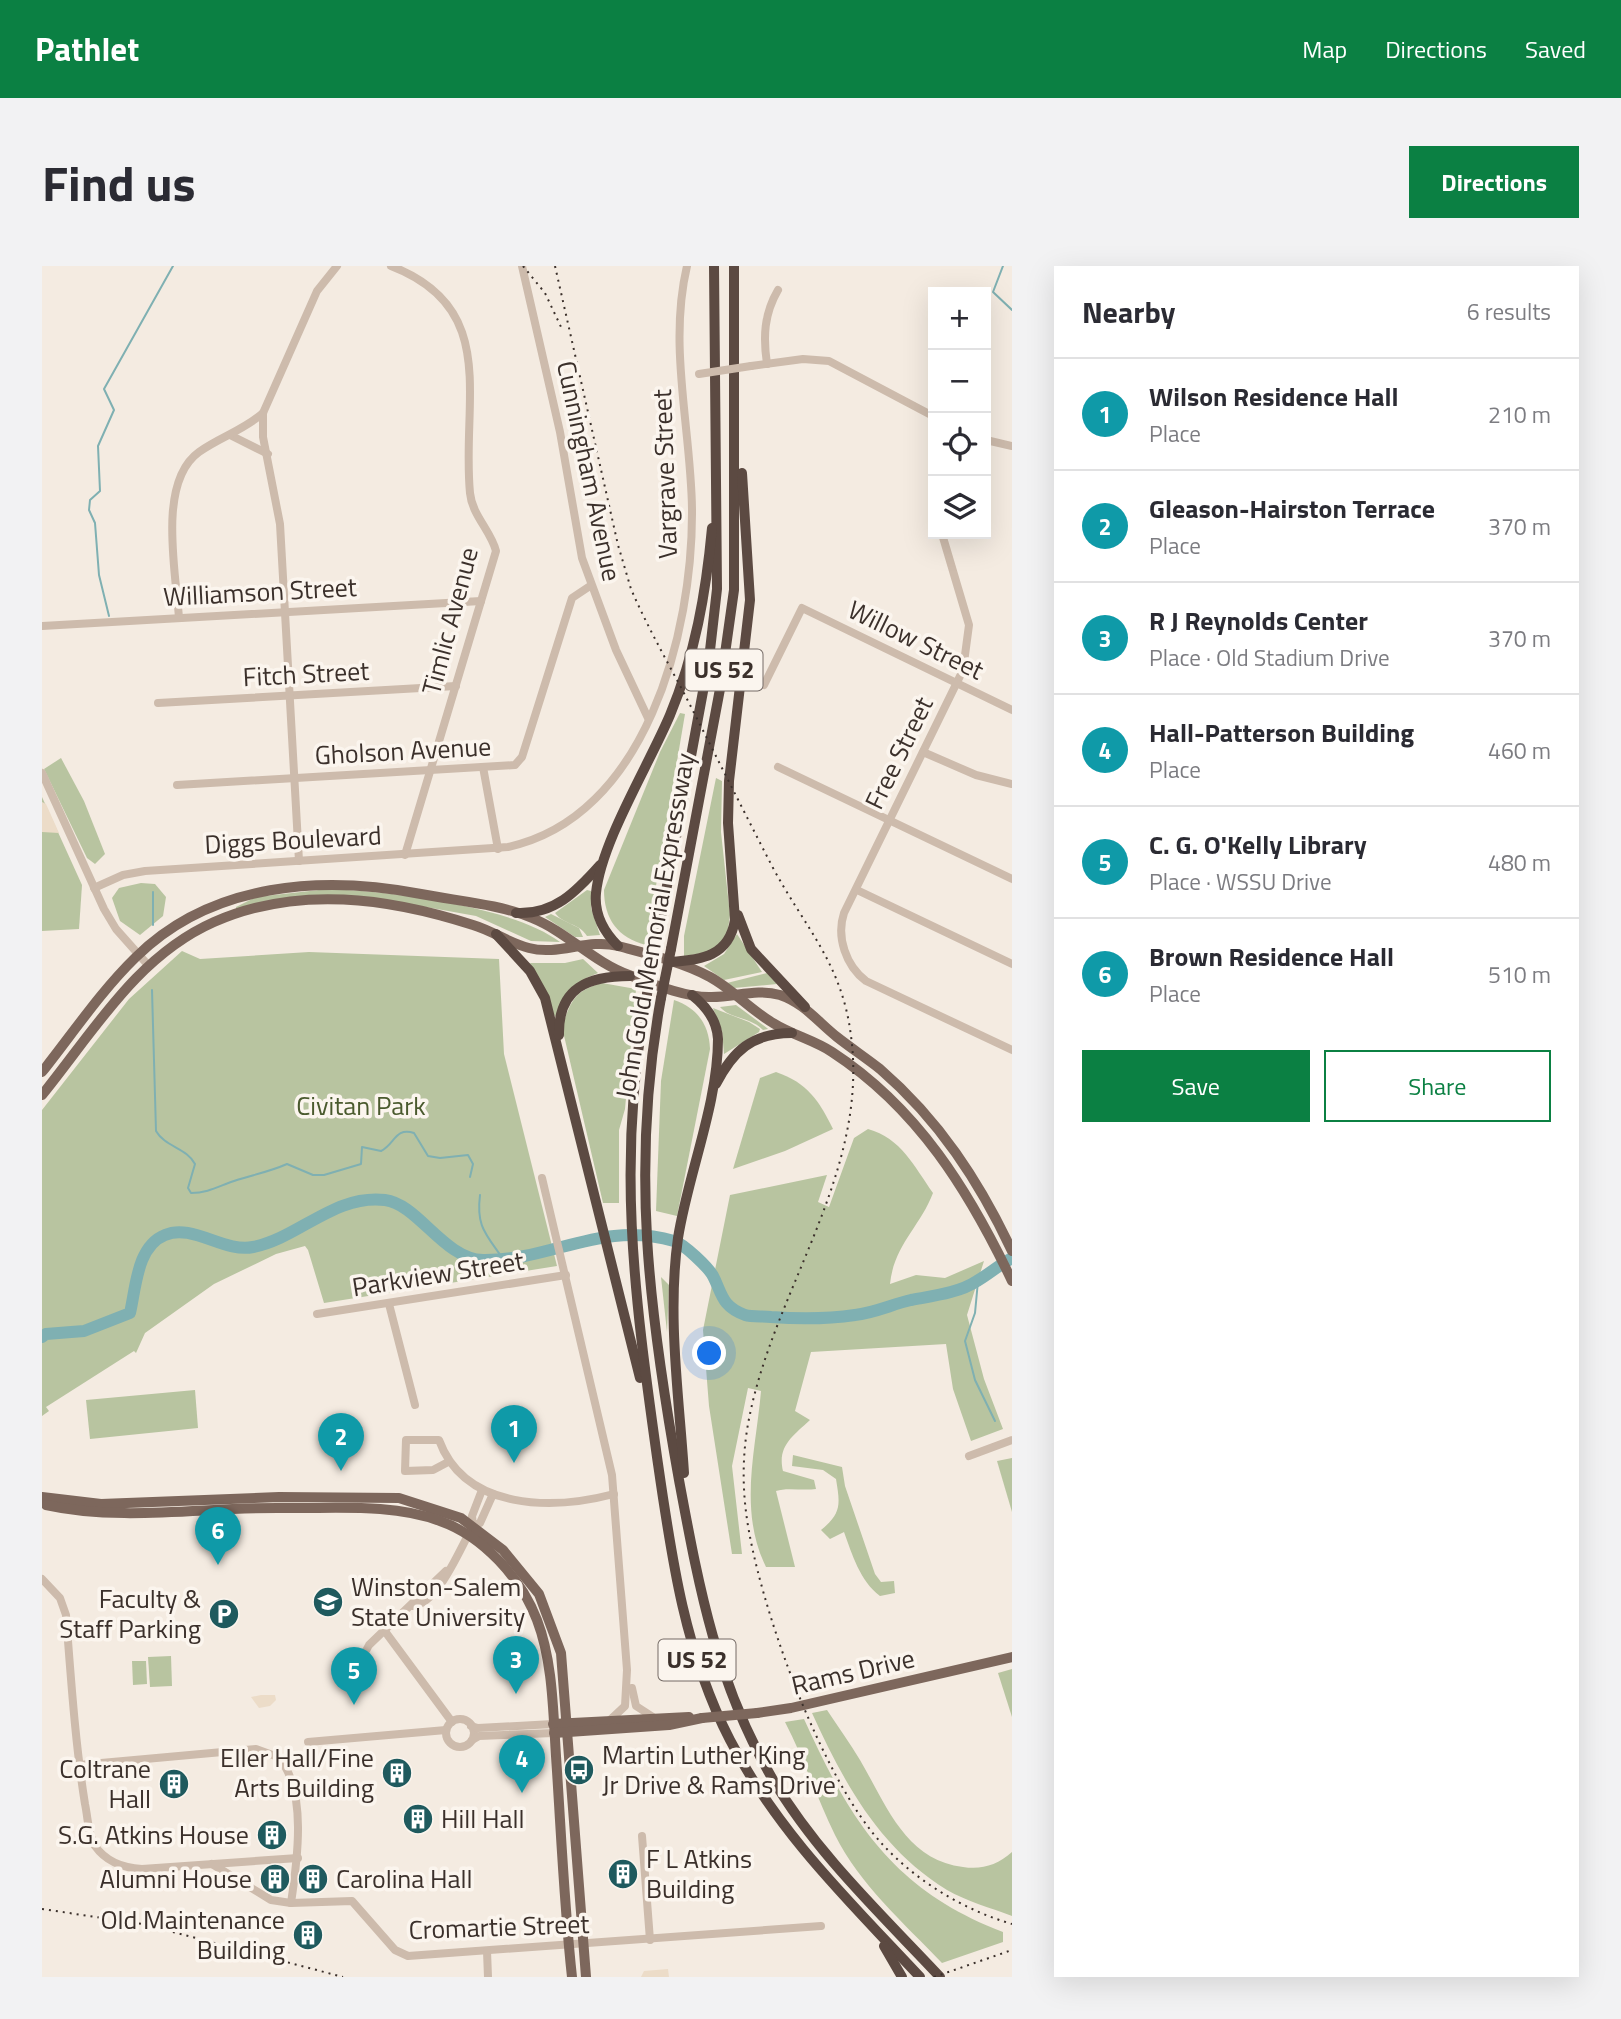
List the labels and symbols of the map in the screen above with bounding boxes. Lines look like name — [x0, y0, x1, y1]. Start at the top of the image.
street label: Cunningham Avenue — [547, 357, 632, 585]
street label: Vargrave Street — [642, 389, 687, 559]
street label: Timlic Avenue — [411, 543, 488, 699]
street label: Williamson Street — [162, 567, 358, 616]
street label: Willow Street — [842, 590, 991, 689]
road number: US 52 — [686, 650, 762, 690]
street label: Fitch Street — [242, 651, 370, 696]
street label: Free Street — [855, 690, 943, 816]
street label: Gholson Avenue — [314, 726, 492, 775]
street label: John Gold Memorial Expressway — [605, 750, 704, 1102]
street label: Diggs Boulevard — [203, 815, 382, 864]
park label: Civitan Park — [296, 1086, 426, 1125]
street label: Parkview Street — [349, 1241, 527, 1306]
your location — [692, 1336, 726, 1370]
pin: 1 — [491, 1405, 537, 1463]
pin: 2 — [318, 1413, 364, 1471]
pin: 6 — [195, 1507, 241, 1565]
place label: Winston-Salem State University — [351, 1567, 525, 1636]
place label: Faculty & Staff Parking — [59, 1579, 201, 1648]
school or university icon: Winston-Salem State University — [311, 1585, 345, 1619]
parking icon: Faculty & Staff Parking — [207, 1597, 241, 1631]
pin: 3 — [493, 1636, 539, 1694]
street label: Rams Drive — [787, 1638, 918, 1705]
road number: US 52 — [658, 1640, 736, 1680]
pin: 5 — [331, 1647, 377, 1705]
pin: 4 — [499, 1735, 545, 1793]
place label: Martin Luther King Jr Drive & Rams Drive — [602, 1735, 836, 1804]
place label: Eller Hall/Fine Arts Building — [220, 1738, 374, 1807]
place label: Coltrane Hall — [59, 1749, 151, 1818]
bus stop icon: Martin Luther King Jr Drive & Rams Drive — [562, 1753, 596, 1787]
building icon: Eller Hall/Fine Arts Building — [380, 1756, 414, 1790]
building icon: Coltrane Hall — [157, 1767, 191, 1801]
place label: Hill Hall — [441, 1799, 525, 1838]
building icon: Hill Hall — [401, 1802, 435, 1836]
place label: S.G. Atkins House — [58, 1815, 249, 1854]
building icon: S.G. Atkins House — [255, 1818, 289, 1852]
place label: F L Atkins Building — [646, 1839, 752, 1908]
building icon: F L Atkins Building — [606, 1857, 640, 1891]
place label: Alumni House — [99, 1859, 252, 1898]
place label: Carolina Hall — [336, 1859, 473, 1898]
building icon: Alumni House — [258, 1862, 292, 1896]
building icon: Carolina Hall — [296, 1862, 330, 1896]
place label: Old Maintenance Building — [100, 1900, 285, 1969]
street label: Cromartie Street — [408, 1904, 590, 1949]
building icon: Old Maintenance Building — [291, 1918, 325, 1952]

